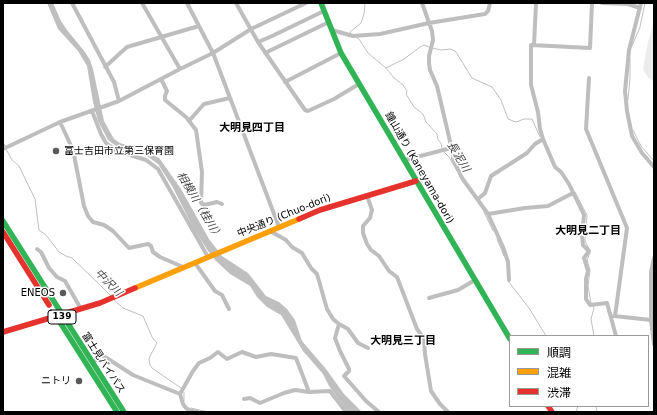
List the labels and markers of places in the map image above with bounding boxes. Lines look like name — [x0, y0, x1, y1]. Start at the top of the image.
place label: 富士吉田市立第三保育園 — [64, 145, 174, 157]
marker: 富士吉田市立第三保育園 — [51, 146, 61, 156]
place label: ENEOS — [21, 287, 55, 299]
marker: ENEOS — [58, 288, 68, 298]
place label: ニトリ — [41, 375, 71, 387]
marker: ニトリ — [74, 376, 84, 386]

